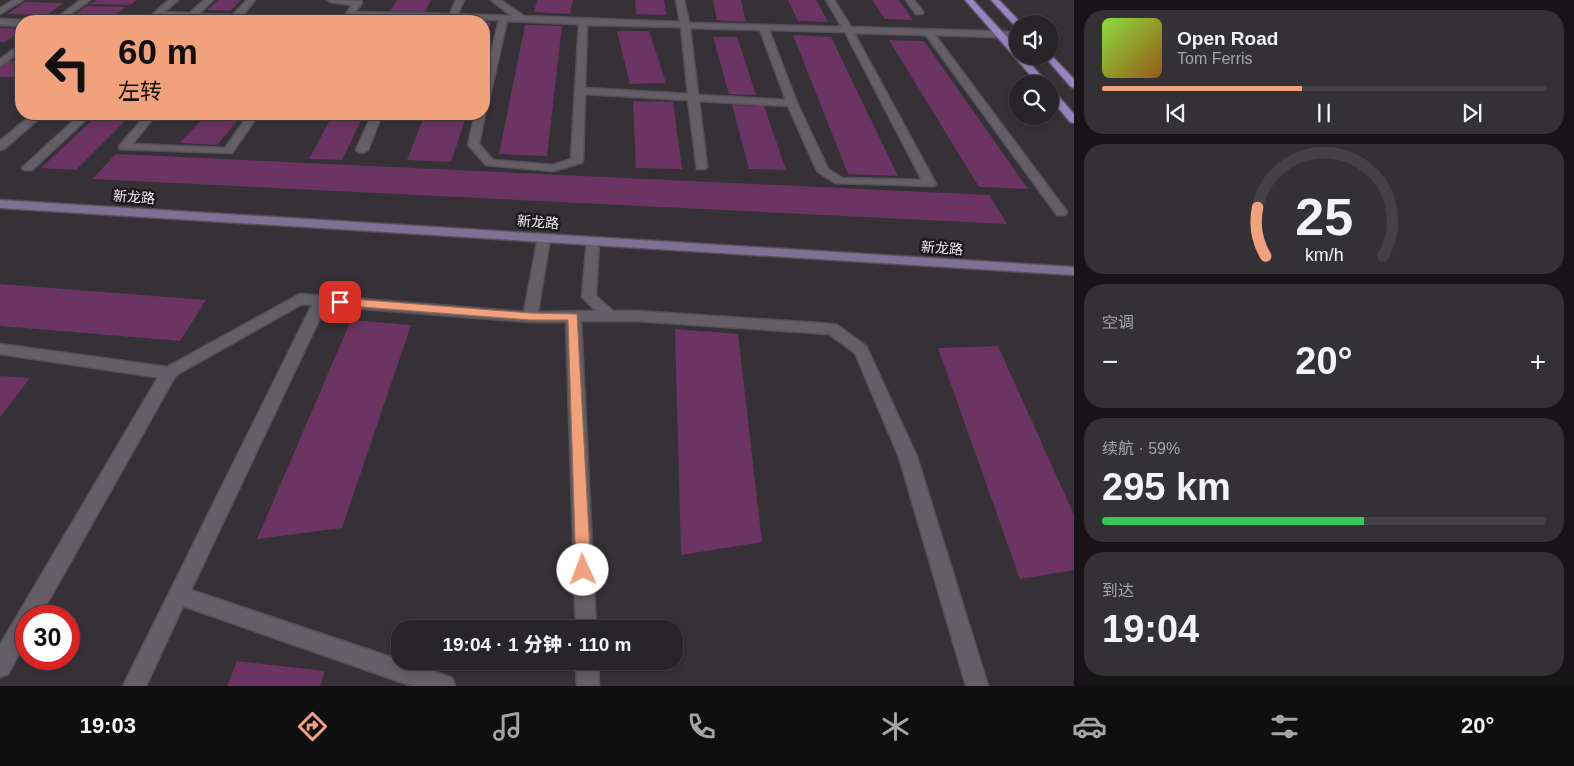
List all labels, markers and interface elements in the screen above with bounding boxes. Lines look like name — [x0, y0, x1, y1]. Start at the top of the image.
map controls — [1009, 15, 1059, 125]
button: sound — [1009, 15, 1059, 65]
text: Open Road — [1177, 28, 1278, 49]
text: 60 m — [118, 32, 198, 71]
icon: left — [35, 35, 100, 100]
text: Tom Ferris — [1177, 50, 1253, 67]
button: search — [1009, 75, 1059, 125]
text: 左转 — [118, 79, 162, 104]
icon: previous — [1162, 99, 1190, 127]
icon: pause — [1310, 99, 1338, 127]
icon: next — [1458, 99, 1486, 127]
street label: 新龙路 — [112, 188, 156, 206]
text: 25 — [1295, 188, 1353, 246]
street label: 新龙路 — [516, 213, 560, 231]
street label: 新龙路 — [920, 239, 964, 257]
text: km/h — [1305, 245, 1343, 265]
pin — [319, 281, 361, 323]
icon: arrive — [326, 288, 354, 316]
text: 空调 — [1102, 314, 1134, 331]
text: 20° — [1295, 340, 1353, 382]
text: − — [1102, 346, 1118, 377]
text: + — [1530, 346, 1546, 377]
text: 续航 · 59% — [1102, 440, 1180, 457]
text: 295 km — [1102, 466, 1231, 508]
position arrow — [556, 543, 608, 595]
text: 到达 — [1102, 582, 1134, 599]
speed limit sign: 30 — [15, 605, 80, 670]
text: 19:04 — [1102, 608, 1199, 650]
text: 19:04 · 1 分钟 · 110 m — [442, 634, 632, 655]
icon: directions — [295, 709, 330, 744]
icon: music — [490, 709, 525, 744]
icon: phone — [684, 709, 719, 744]
icon: climate — [878, 709, 913, 744]
icon: car — [1072, 709, 1107, 744]
icon: filters — [1267, 709, 1302, 744]
text: 19:03 — [80, 713, 136, 738]
text: 20° — [1461, 713, 1494, 738]

